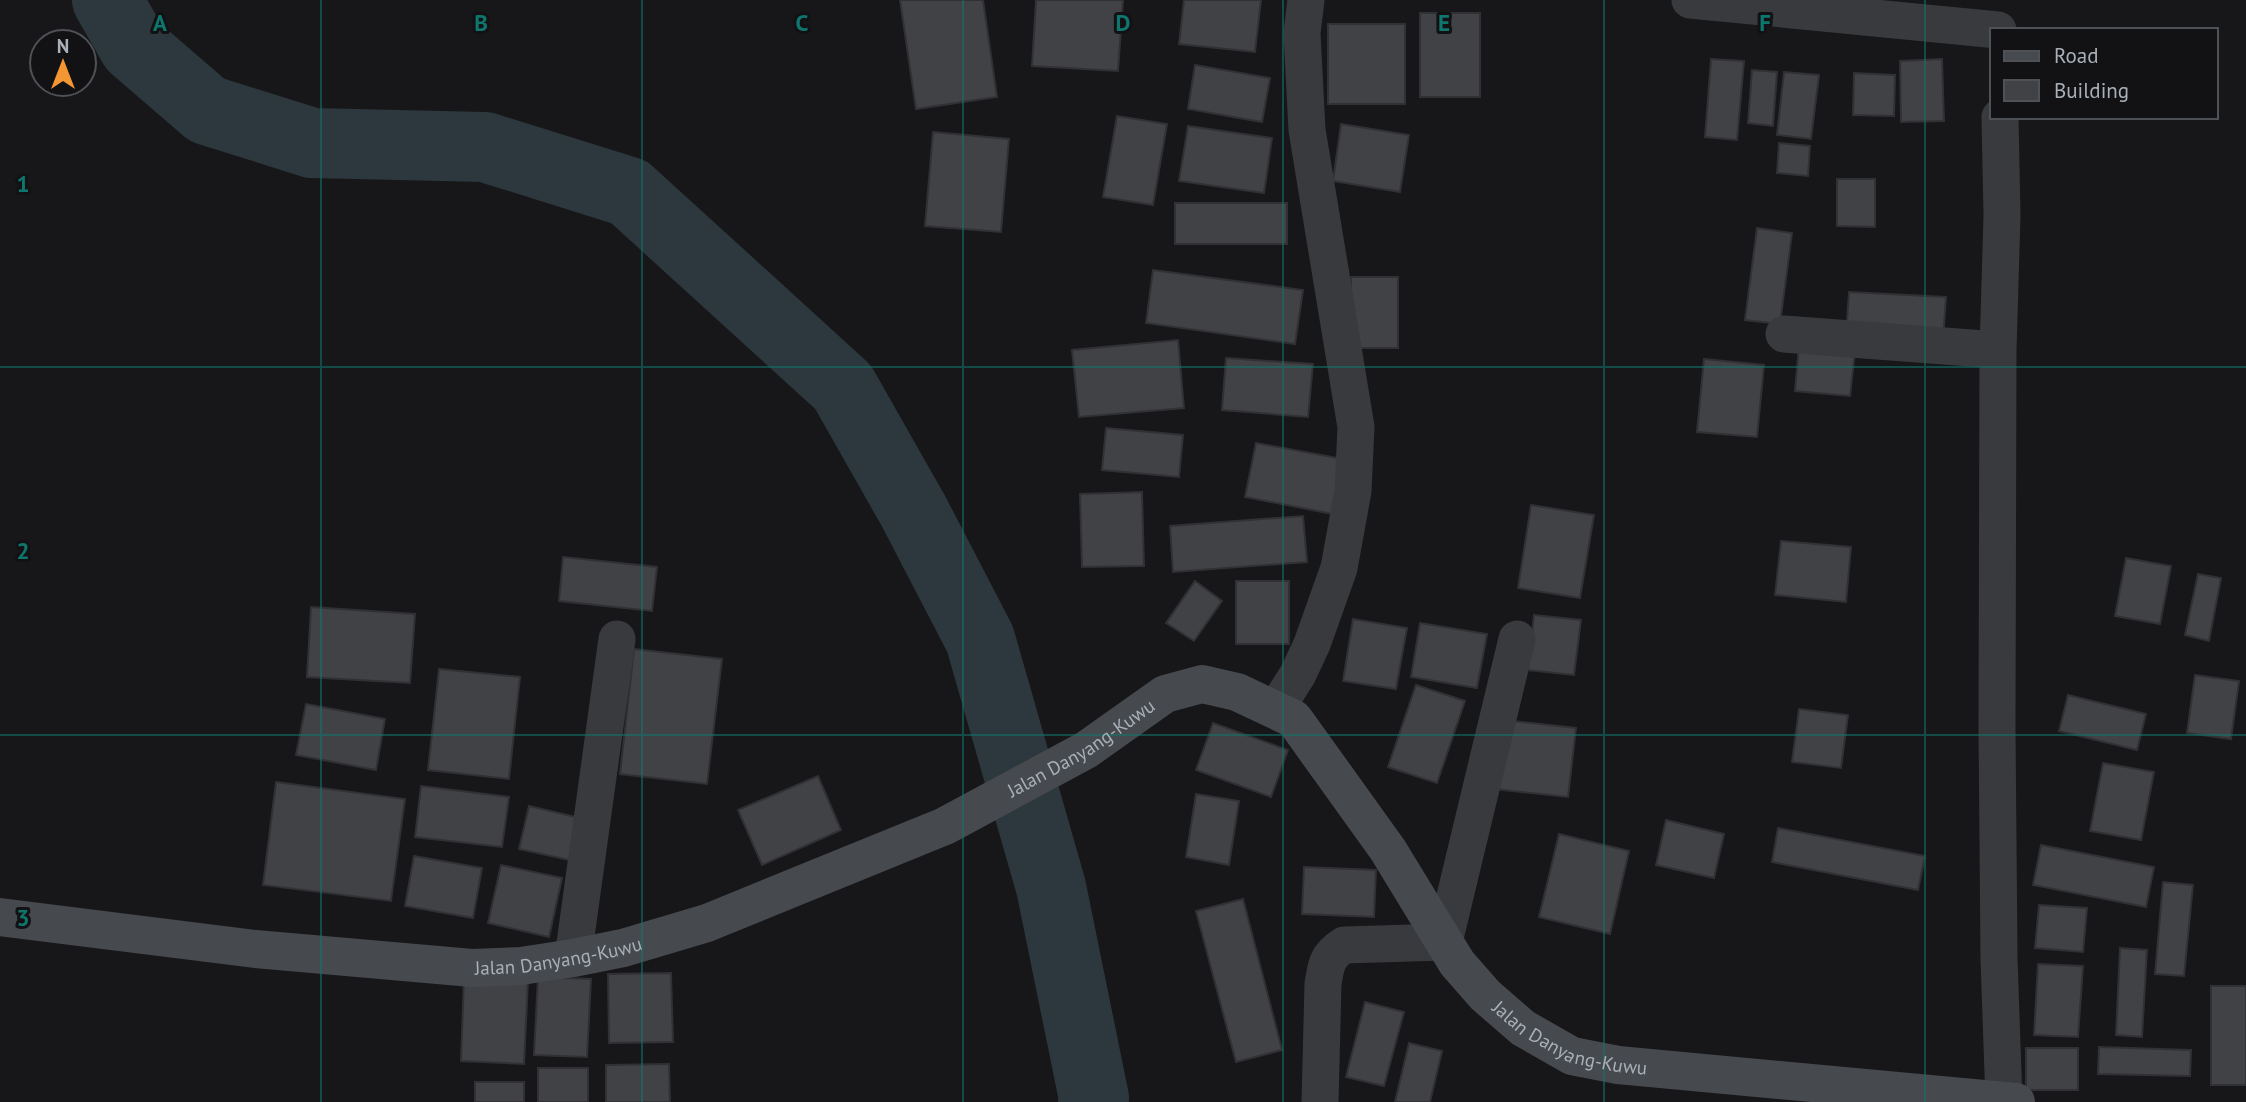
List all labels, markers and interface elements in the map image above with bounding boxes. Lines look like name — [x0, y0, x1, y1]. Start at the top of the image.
text: A — [153, 8, 167, 37]
text: B — [474, 8, 488, 37]
text: C — [796, 8, 809, 37]
text: D — [1116, 8, 1130, 37]
text: E — [1438, 8, 1450, 37]
text: F — [1759, 8, 1771, 37]
north arrow — [28, 28, 98, 98]
legend — [1990, 28, 2218, 119]
text: N — [57, 34, 69, 58]
text: Road — [2054, 42, 2098, 69]
text: Building — [2054, 77, 2129, 104]
text: 1 — [16, 169, 30, 198]
text: 2 — [16, 536, 30, 565]
street label: Jalan Danyang-Kuwu — [1002, 693, 1159, 803]
text: 3 — [16, 903, 30, 932]
street label: Jalan Danyang-Kuwu — [473, 931, 645, 980]
street label: Jalan Danyang-Kuwu — [1487, 994, 1648, 1080]

